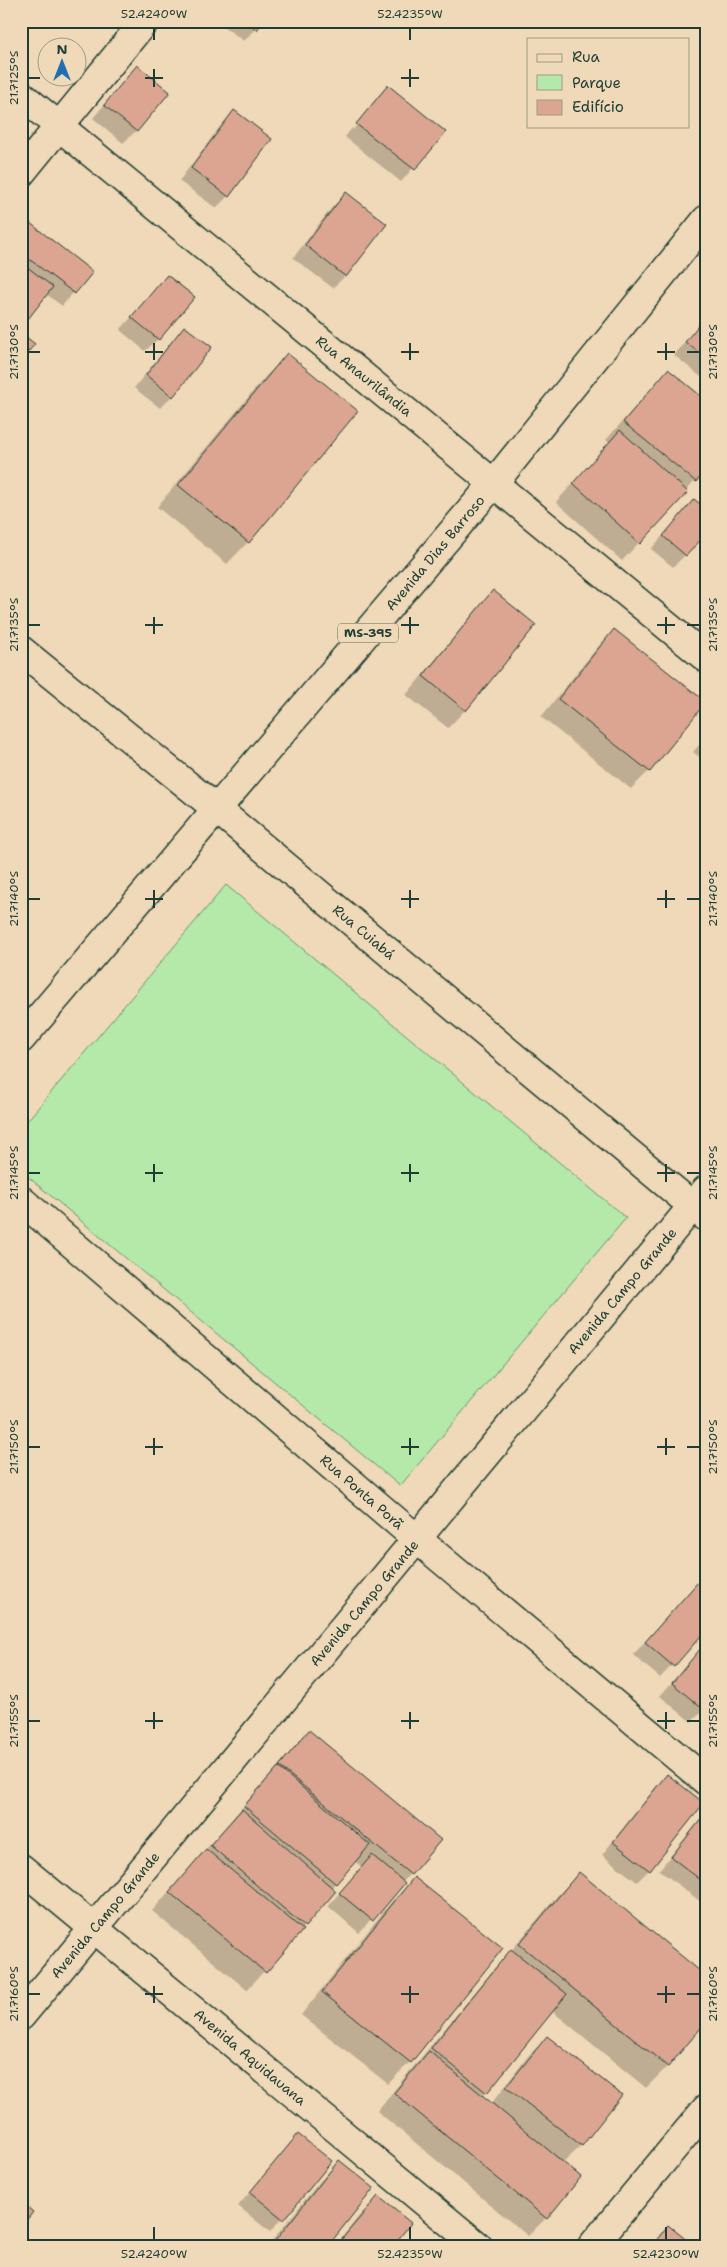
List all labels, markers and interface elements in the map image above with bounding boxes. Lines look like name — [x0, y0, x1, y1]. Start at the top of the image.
text: 52.4240°W — [121, 6, 187, 22]
text: 52.4235°W — [377, 6, 443, 22]
north arrow — [38, 38, 88, 88]
legend — [527, 38, 690, 128]
text: N — [56, 40, 68, 58]
text: Rua — [572, 47, 601, 67]
text: 21.7125°S — [6, 50, 22, 105]
text: Parque — [572, 73, 621, 93]
text: Edifício — [572, 97, 624, 117]
text: 21.7130°S — [6, 324, 22, 380]
text: 21.7130°S — [705, 324, 721, 380]
street label: Rua Anaurilândia — [312, 332, 416, 420]
street label: Avenida Dias Barroso — [381, 492, 489, 614]
text: 21.7135°S — [6, 597, 22, 652]
text: 21.7135°S — [705, 597, 721, 652]
road number: MS-395 — [338, 624, 398, 642]
text: 21.7140°S — [6, 871, 22, 927]
text: 21.7140°S — [705, 871, 721, 927]
street label: Rua Cuiabá — [329, 901, 399, 964]
text: 21.7145°S — [6, 1145, 22, 1200]
text: 21.7145°S — [705, 1145, 721, 1200]
street label: Avenida Campo Grande — [564, 1224, 680, 1358]
text: 21.7150°S — [6, 1419, 22, 1475]
text: 21.7150°S — [705, 1419, 721, 1475]
street label: Rua Ponta Porã — [316, 1451, 408, 1533]
street label: Avenida Campo Grande — [306, 1536, 422, 1670]
text: 21.7155°S — [6, 1694, 22, 1748]
text: 21.7155°S — [705, 1694, 721, 1748]
street label: Avenida Campo Grande — [47, 1848, 163, 1982]
text: 21.7160°S — [6, 1966, 22, 2022]
text: 21.7160°S — [705, 1966, 721, 2022]
street label: Avenida Aquidauana — [190, 2005, 310, 2109]
text: 52.4240°W — [121, 2246, 187, 2262]
text: 52.4235°W — [377, 2246, 443, 2262]
text: 52.4230°W — [633, 2246, 699, 2262]

